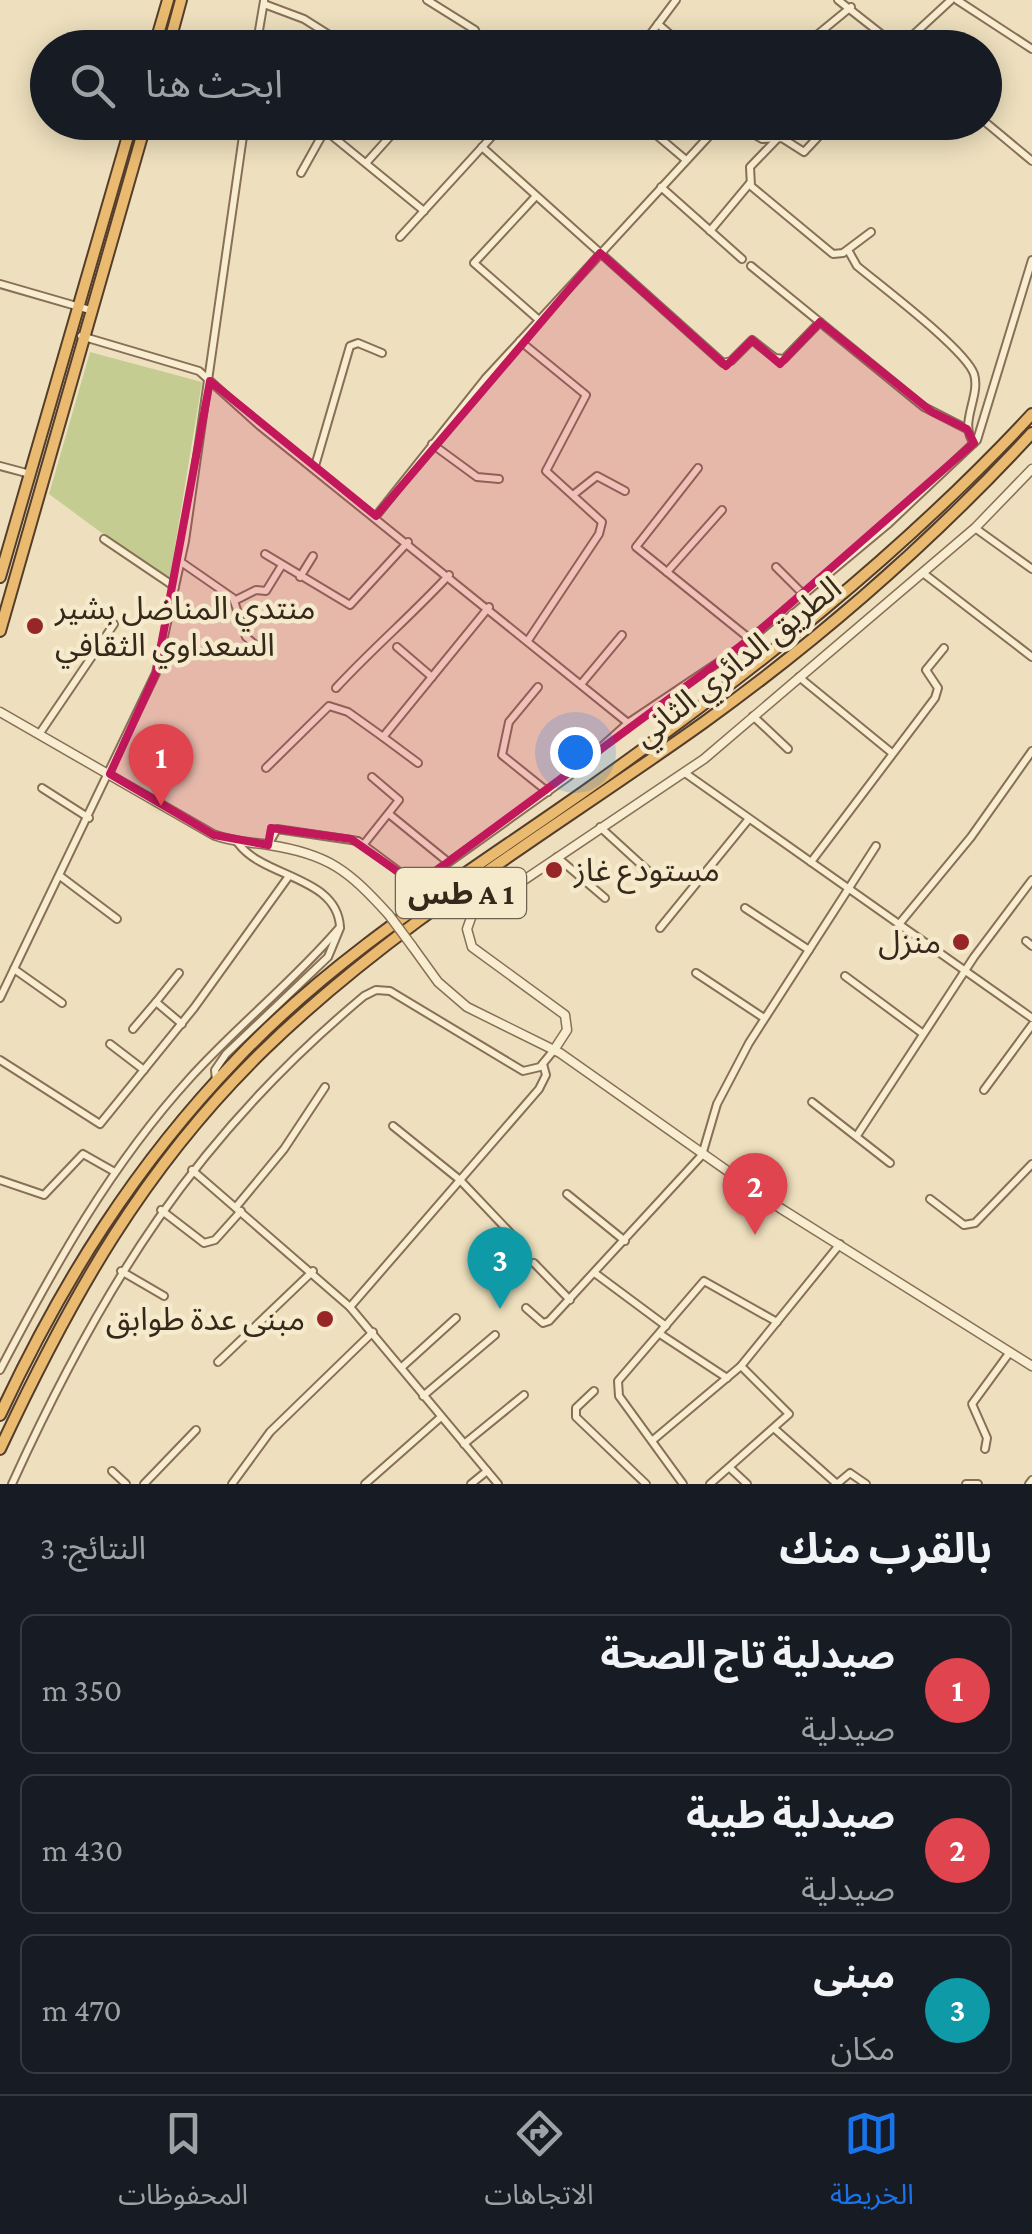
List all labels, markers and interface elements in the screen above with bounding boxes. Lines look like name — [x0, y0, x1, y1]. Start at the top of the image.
search box — [30, 30, 1002, 140]
icon: search — [65, 58, 120, 113]
text: ابحث هنا — [145, 63, 283, 105]
street label: الطريق الدائري الثاني — [626, 569, 852, 758]
place label: منتدي المناضل بشير السعداوي الثقافي — [54, 590, 315, 669]
marker: منتدي المناضل بشير السعداوي الثقافي — [24, 615, 46, 637]
pin: 1 — [128, 724, 194, 806]
your location — [550, 727, 601, 778]
place label: مستودع غاز — [573, 852, 720, 894]
marker: مستودع غاز — [543, 859, 565, 881]
road number: طس A 1 — [396, 868, 526, 918]
place label: منزل — [878, 924, 941, 961]
marker: منزل — [950, 931, 972, 953]
pin: 2 — [722, 1152, 788, 1235]
pin: 3 — [468, 1226, 532, 1309]
place label: مبنى عدة طوابق — [106, 1301, 305, 1339]
marker: مبنى عدة طوابق — [314, 1308, 336, 1330]
text: بالقرب منك — [779, 1525, 992, 1572]
text: النتائج: 3 — [40, 1530, 146, 1566]
text: صيدلية تاج الصحة — [601, 1634, 895, 1676]
text: 350 m — [42, 1672, 122, 1708]
text: 1 — [952, 1672, 963, 1708]
text: صيدلية — [801, 1711, 895, 1747]
text: صيدلية طيبة — [686, 1794, 895, 1836]
text: 430 m — [42, 1832, 123, 1868]
text: 2 — [949, 1832, 966, 1868]
text: صيدلية — [801, 1871, 895, 1907]
text: مبنى — [813, 1954, 895, 1996]
text: 470 m — [42, 1992, 122, 2028]
text: 3 — [950, 1992, 965, 2028]
text: مكان — [831, 2031, 895, 2067]
tab: المحفوظات — [118, 2106, 248, 2225]
tab: الاتجاهات — [484, 2106, 594, 2225]
tab: الخريطة — [830, 2106, 914, 2225]

